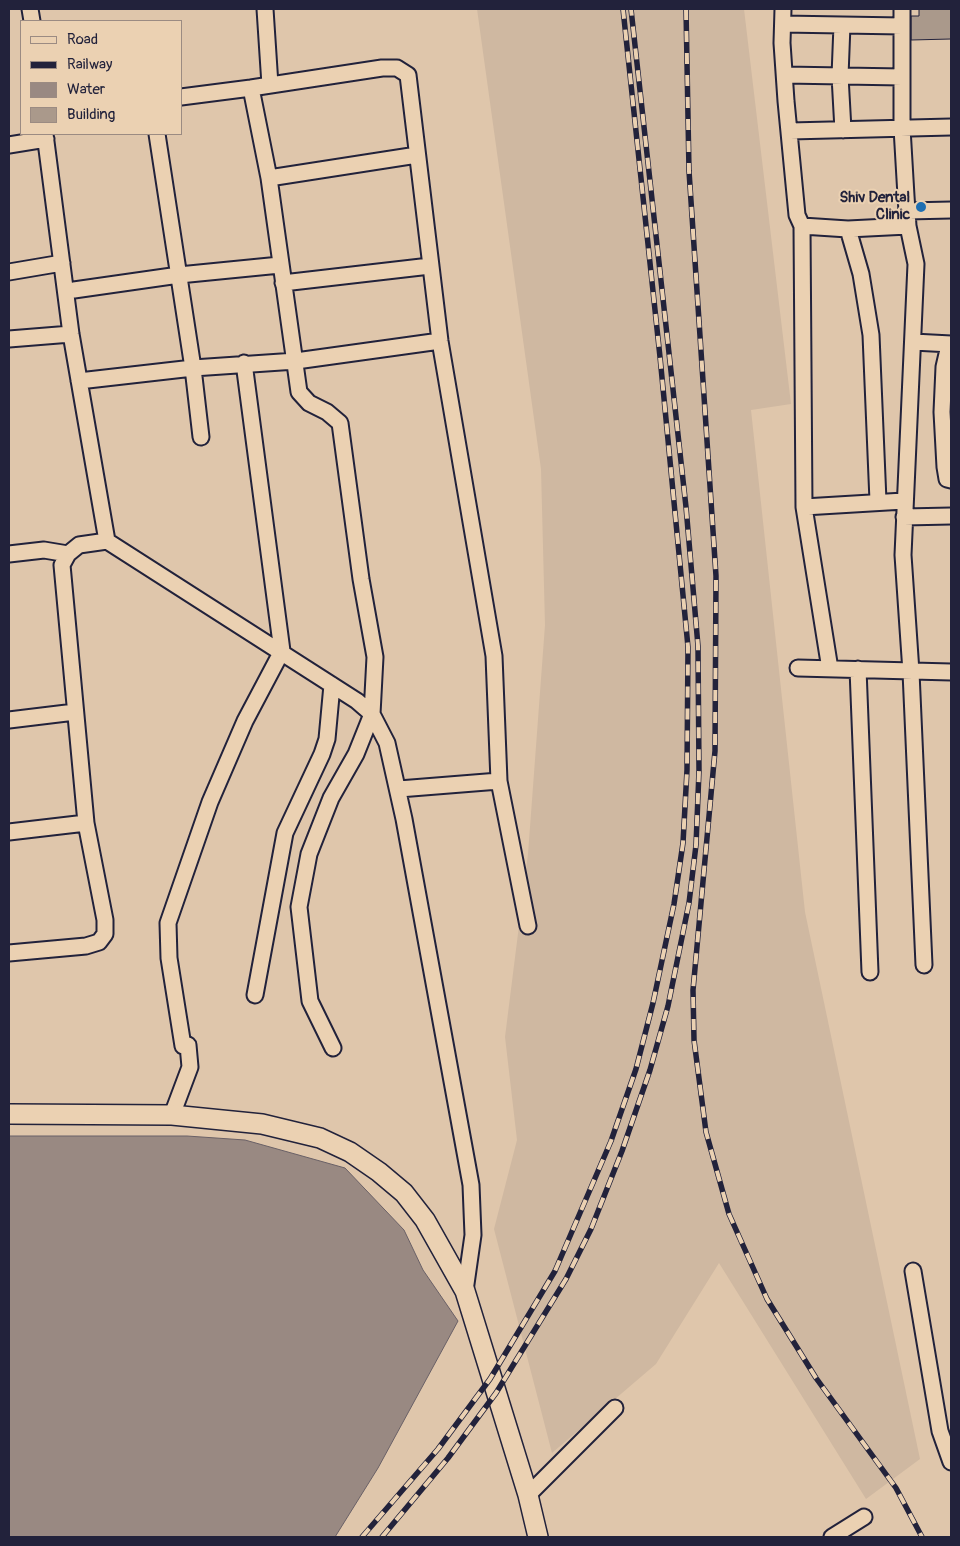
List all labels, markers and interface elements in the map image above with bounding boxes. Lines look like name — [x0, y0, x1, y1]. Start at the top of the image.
legend — [20, 20, 182, 135]
text: Road — [67, 30, 98, 49]
text: Railway — [67, 55, 112, 74]
text: Water — [67, 80, 105, 99]
text: Building — [67, 105, 115, 124]
place label: Shiv Dental Clinic — [840, 189, 910, 224]
marker: Shiv Dental Clinic — [914, 200, 928, 214]

